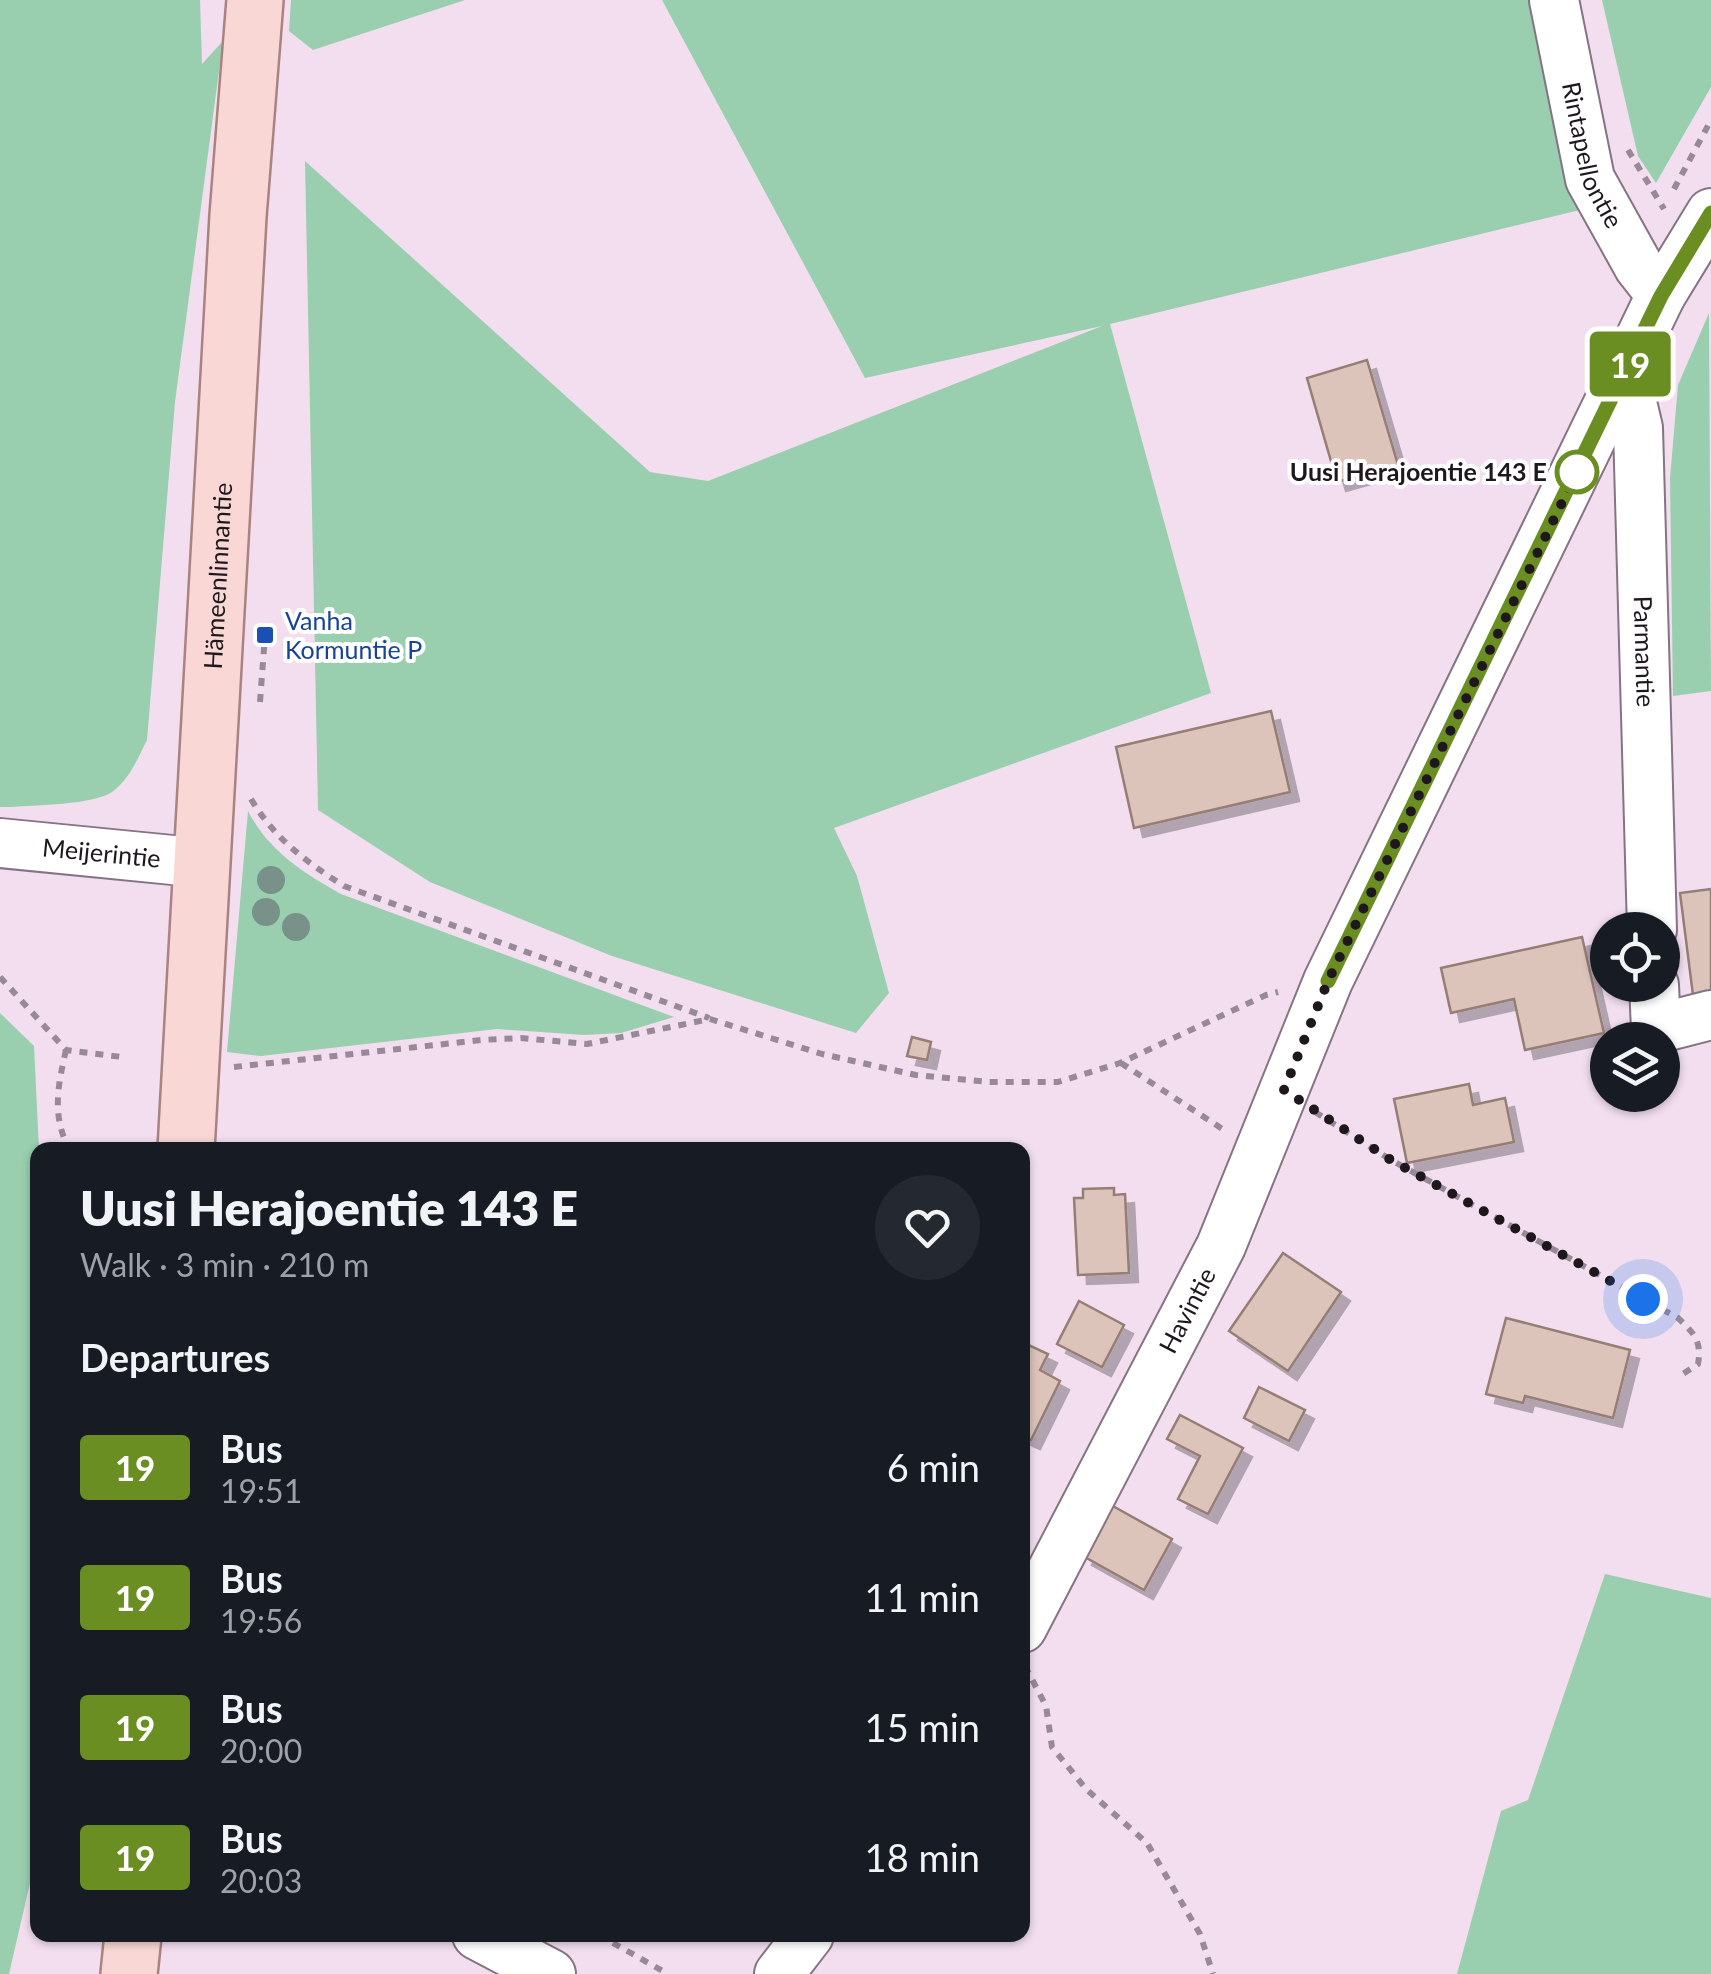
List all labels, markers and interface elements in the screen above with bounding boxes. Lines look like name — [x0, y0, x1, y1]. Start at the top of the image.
street label: Rintapellontie — [1557, 79, 1630, 233]
line badge: 19 — [1585, 332, 1675, 396]
text: 19 — [1610, 343, 1650, 385]
marker: Uusi Herajoentie 143 E — [1556, 451, 1598, 493]
place label: Uusi Herajoentie 143 E — [1290, 456, 1547, 486]
street label: Hämeenlinnantie — [197, 482, 237, 670]
street label: Parmantie — [1629, 595, 1662, 708]
place label: Vanha Kormuntie P — [285, 605, 422, 664]
marker: Vanha Kormuntie P — [254, 624, 276, 646]
street label: Meijerintie — [41, 831, 162, 873]
map controls — [1590, 912, 1680, 1112]
button: locate — [1590, 912, 1680, 1002]
button: layers — [1590, 1022, 1680, 1112]
button: heart — [875, 1175, 980, 1280]
text: Uusi Herajoentie 143 E — [80, 1179, 578, 1236]
text: Walk · 3 min · 210 m — [80, 1245, 369, 1284]
street label: Havintie — [1152, 1262, 1221, 1358]
your location — [1618, 1274, 1668, 1324]
text: Departures — [80, 1334, 270, 1380]
text: Bus — [220, 1425, 283, 1471]
text: 6 min — [887, 1444, 980, 1490]
text: 19 — [115, 1446, 155, 1488]
text: 19:51 — [220, 1471, 302, 1510]
text: Bus — [220, 1555, 283, 1601]
text: 11 min — [865, 1574, 980, 1620]
text: 19 — [115, 1576, 155, 1618]
text: 19:56 — [220, 1601, 302, 1640]
text: Bus — [220, 1685, 283, 1731]
text: 15 min — [865, 1704, 980, 1750]
text: 19 — [115, 1706, 155, 1748]
text: 20:00 — [220, 1731, 302, 1770]
text: Bus — [220, 1815, 283, 1861]
text: 18 min — [865, 1834, 980, 1880]
text: 19 — [115, 1836, 155, 1878]
text: 20:03 — [220, 1861, 302, 1900]

